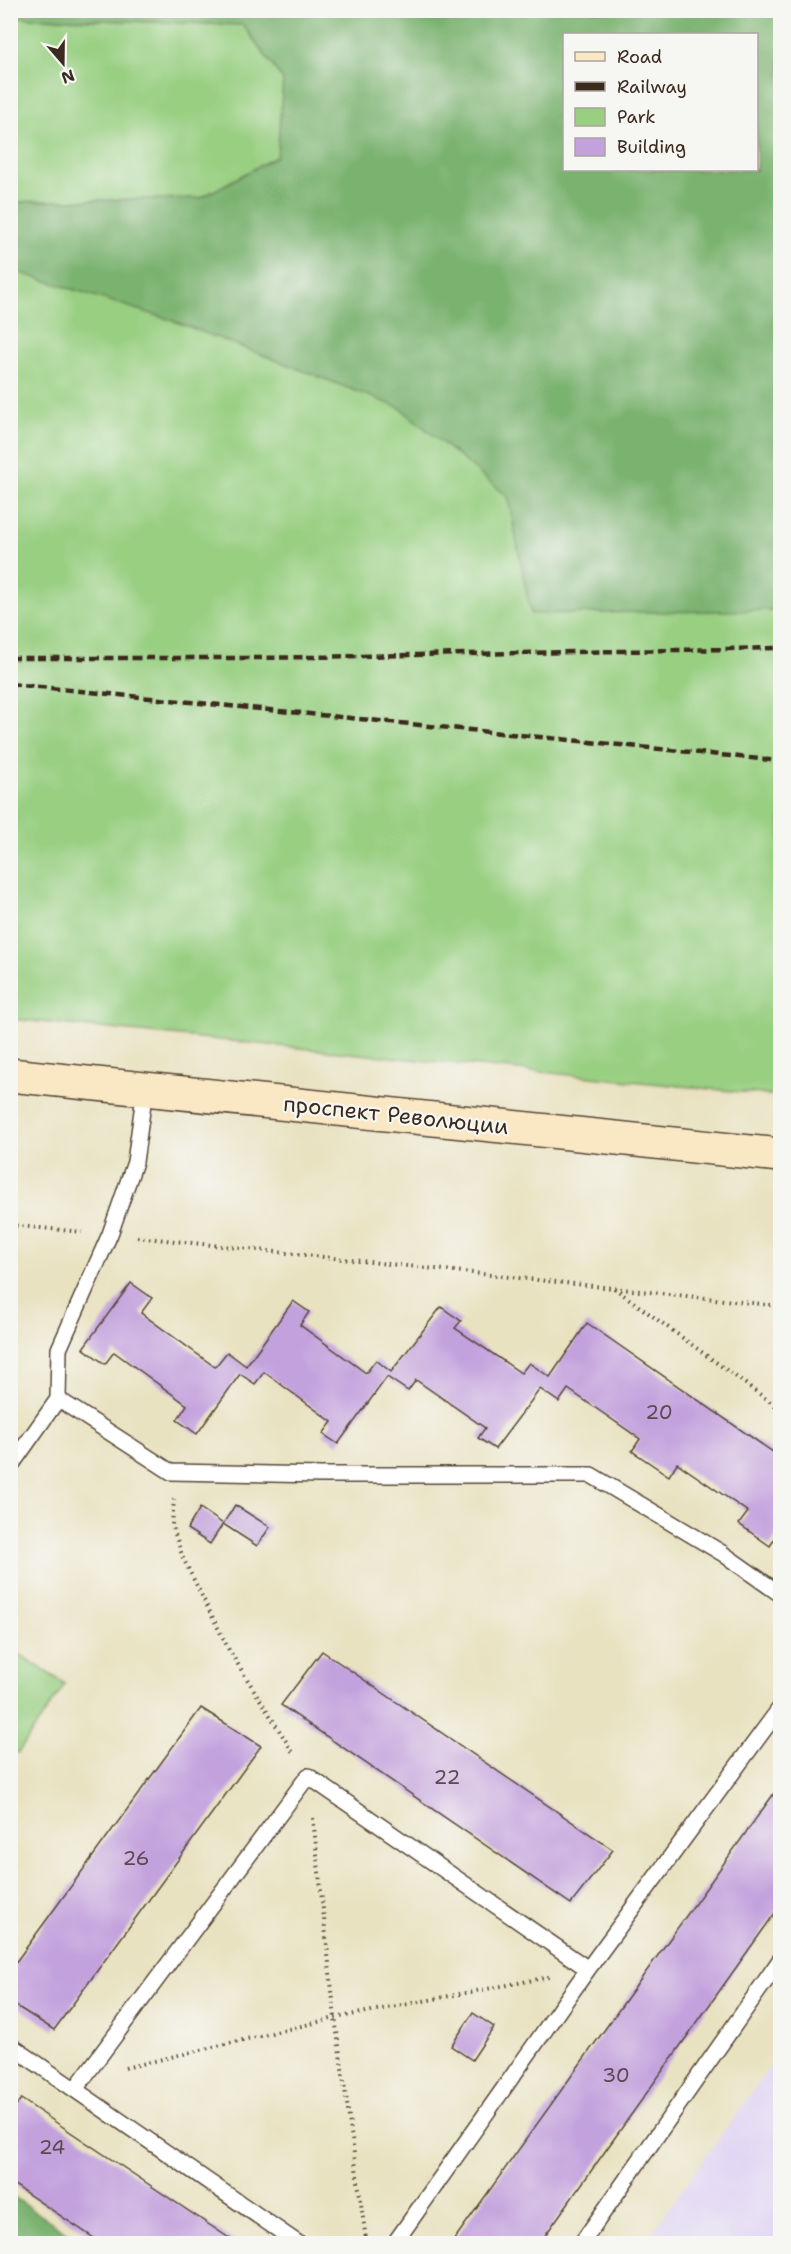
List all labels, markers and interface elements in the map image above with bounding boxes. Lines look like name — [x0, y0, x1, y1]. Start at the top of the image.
north arrow — [33, 33, 93, 93]
legend — [563, 33, 758, 171]
text: Road — [617, 45, 662, 69]
text: N — [58, 65, 78, 89]
text: Railway — [617, 75, 687, 99]
text: Park — [617, 105, 656, 129]
text: Building — [617, 135, 686, 159]
street label: проспект Революции — [282, 1089, 510, 1141]
house number: 20 — [645, 1399, 673, 1425]
house number: 22 — [434, 1764, 461, 1790]
house number: 26 — [122, 1845, 150, 1871]
house number: 30 — [602, 2062, 630, 2088]
house number: 24 — [39, 2134, 65, 2160]

